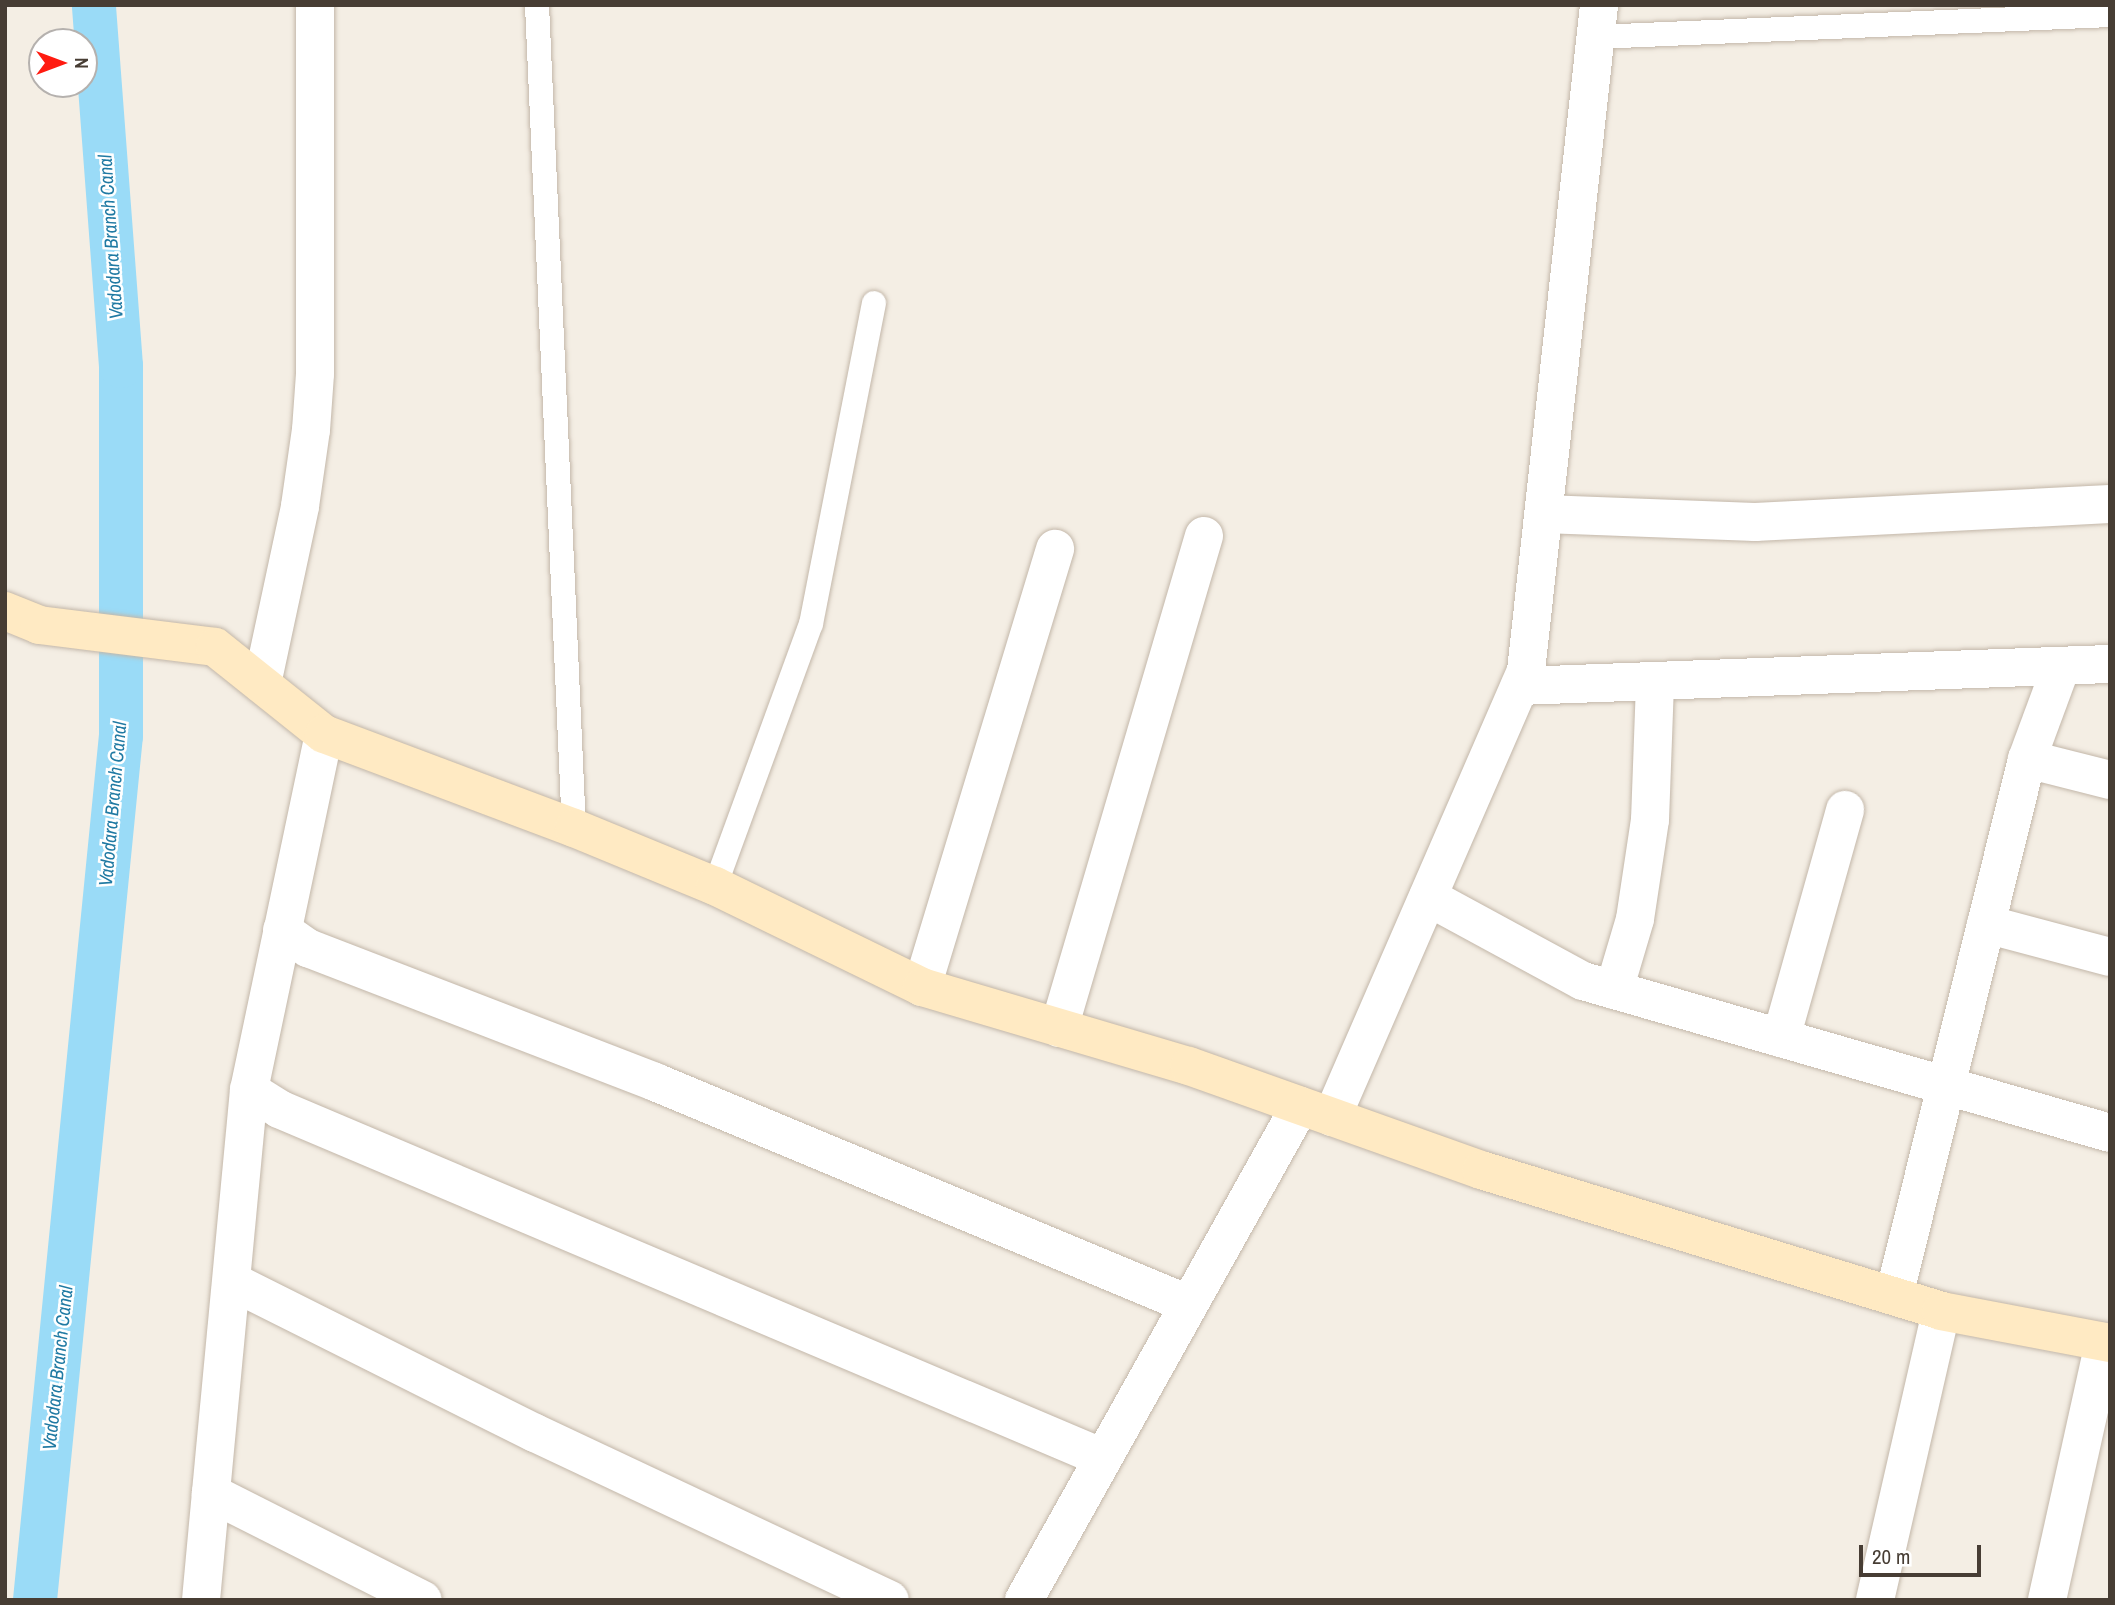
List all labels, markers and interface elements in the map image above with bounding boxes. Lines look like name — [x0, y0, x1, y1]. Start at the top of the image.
north arrow — [28, 28, 98, 98]
text: N — [69, 57, 95, 69]
water label: Vadodara Branch Canal — [94, 154, 128, 320]
water label: Vadodara Branch Canal — [94, 721, 132, 887]
water label: Vadodara Branch Canal — [38, 1285, 78, 1451]
scale bar — [1863, 1532, 1986, 1576]
text: 20 m — [1872, 1542, 1910, 1571]

